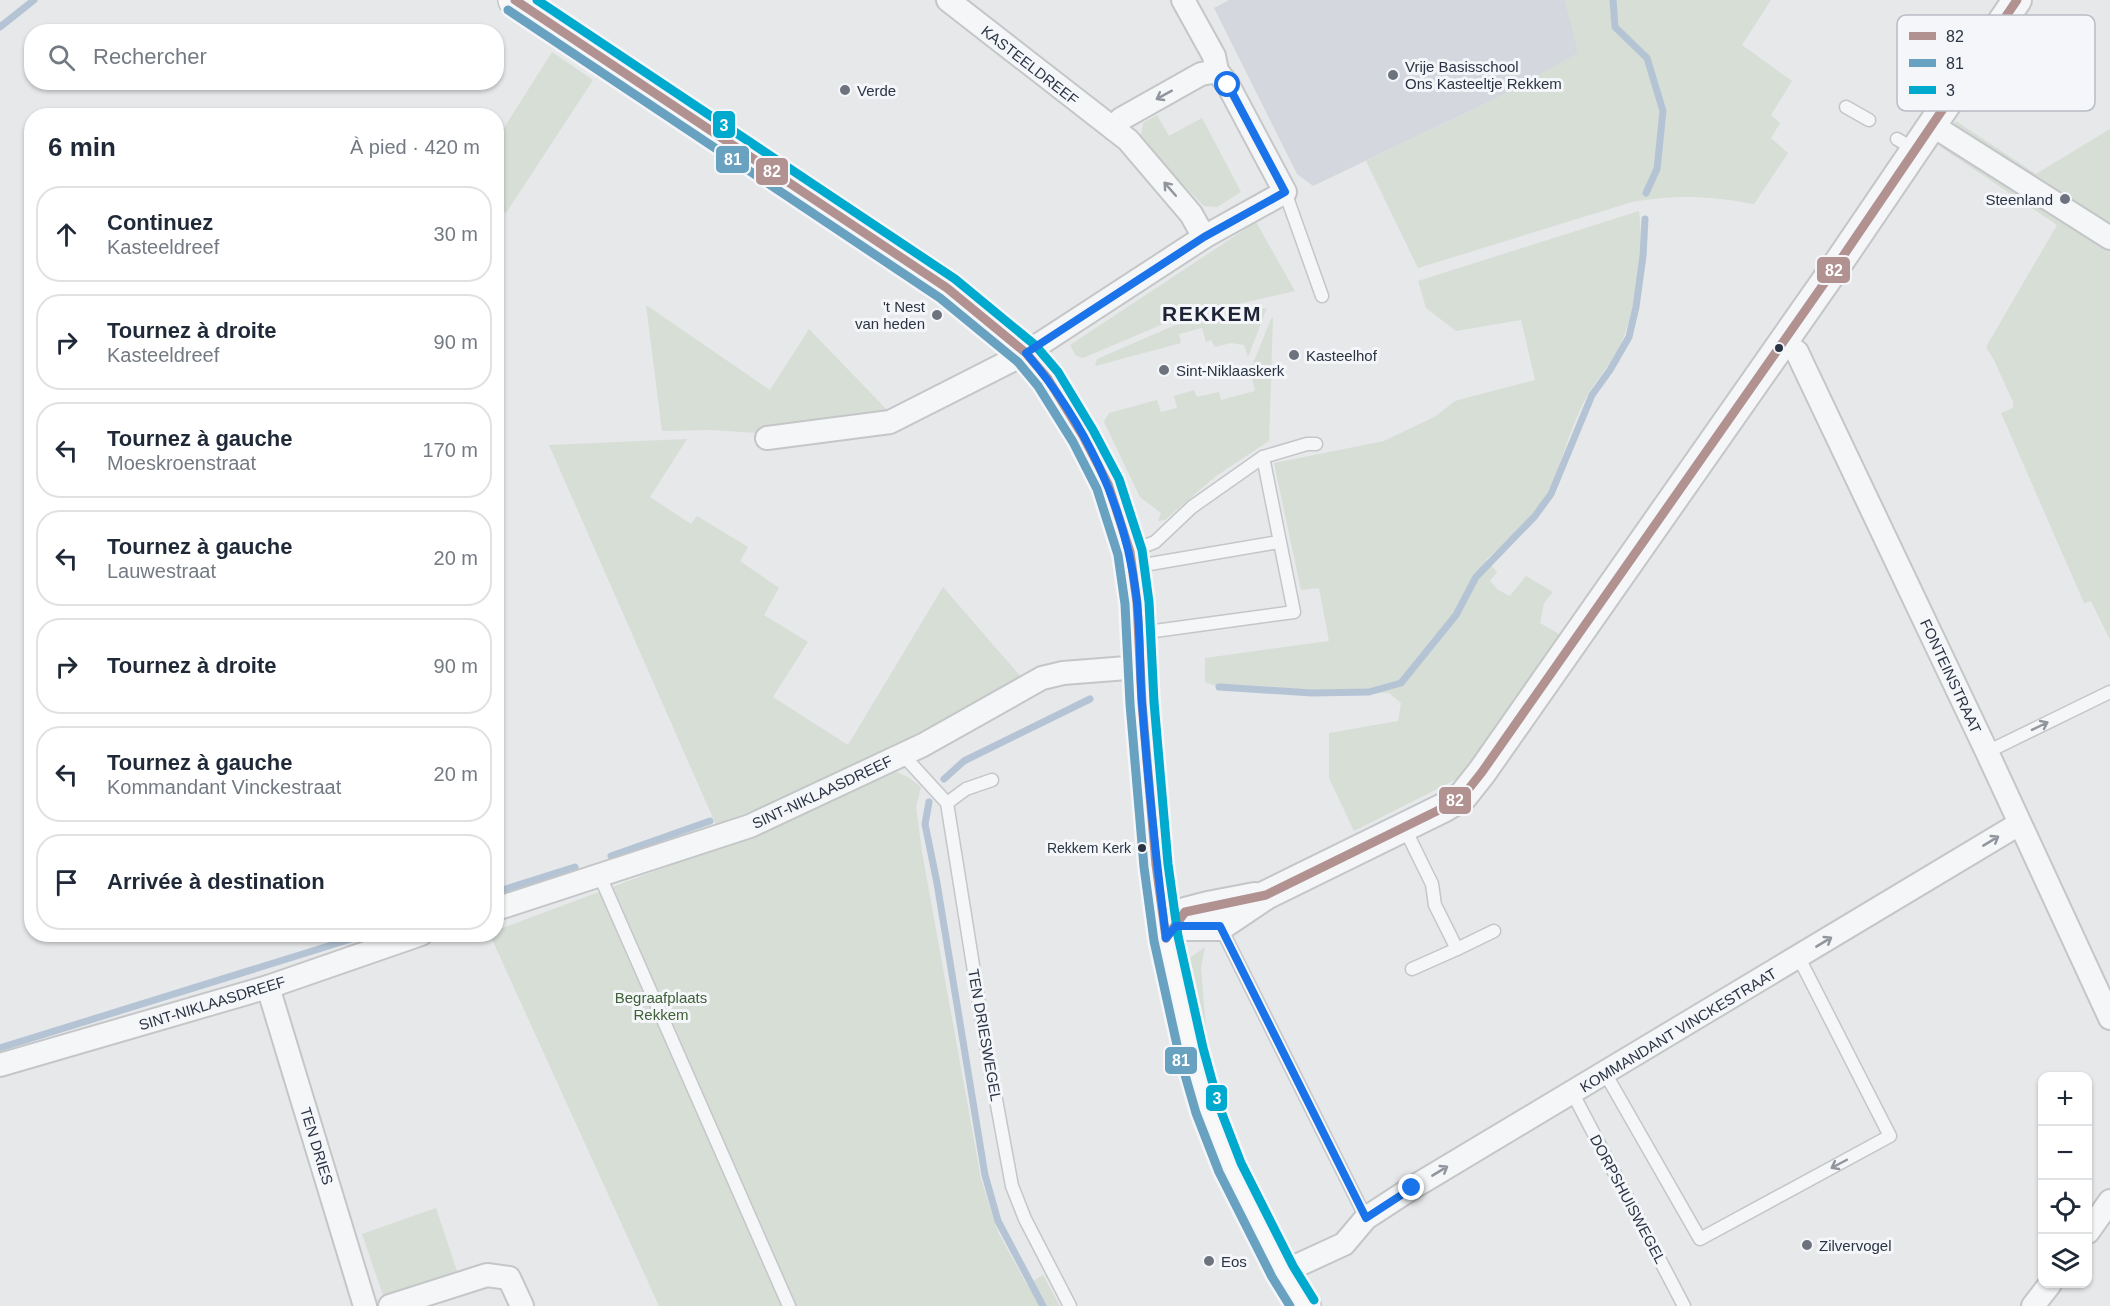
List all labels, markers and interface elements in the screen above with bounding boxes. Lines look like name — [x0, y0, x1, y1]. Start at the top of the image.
legend — [1897, 15, 2095, 111]
street label: KASTEELDREEF — [978, 22, 1082, 108]
search box — [24, 24, 504, 90]
text: 82 — [1946, 28, 1964, 45]
icon: search — [45, 41, 78, 74]
text: Rechercher — [93, 44, 207, 69]
text: 81 — [1946, 55, 1964, 72]
place label: Vrije Basisschool Ons Kasteeltje Rekkem — [1405, 58, 1562, 92]
marker: Vrije Basisschool Ons Kasteeltje Rekkem — [1386, 68, 1400, 82]
route start — [1214, 71, 1240, 97]
place label: Verde — [857, 82, 896, 99]
text: 3 — [1946, 82, 1955, 99]
marker: Verde — [838, 83, 852, 97]
one-way arrow — [1156, 89, 1173, 101]
line badge: 3 — [712, 110, 736, 139]
text: 3 — [720, 117, 729, 134]
text: 6 min — [48, 132, 116, 162]
text: À pied · 420 m — [350, 136, 480, 158]
line badge: 81 — [715, 145, 750, 174]
text: 81 — [724, 151, 742, 168]
line badge: 82 — [755, 157, 789, 186]
text: 82 — [763, 163, 781, 180]
one-way arrow — [1163, 182, 1177, 197]
place label: Steenland — [1985, 191, 2053, 208]
marker: Steenland — [2058, 192, 2072, 206]
text: Continuez — [107, 210, 213, 235]
icon: ahead — [50, 218, 83, 251]
text: 30 m — [434, 223, 478, 245]
text: Kasteeldreef — [107, 236, 219, 258]
line badge: 82 — [1816, 256, 1851, 284]
text: 82 — [1825, 262, 1843, 279]
place label: 't Nest van heden — [855, 298, 926, 332]
district label: REKKEM — [1162, 302, 1262, 325]
marker: 't Nest van heden — [930, 308, 944, 322]
text: Tournez à droite — [107, 318, 277, 343]
icon: right — [50, 326, 83, 359]
text: 90 m — [434, 331, 478, 353]
unlabelled marker — [1773, 342, 1785, 354]
text: Kasteeldreef — [107, 344, 219, 366]
place label: Kasteelhof — [1306, 347, 1378, 364]
marker: Kasteelhof — [1287, 348, 1301, 362]
place label: Sint-Niklaaskerk — [1176, 362, 1285, 379]
marker: Sint-Niklaaskerk — [1157, 363, 1171, 377]
text: Tournez à gauche — [107, 426, 292, 451]
icon: left — [50, 434, 83, 467]
text: 170 m — [422, 439, 478, 461]
text: Moeskroenstraat — [107, 452, 256, 474]
text: Tournez à gauche — [107, 534, 292, 559]
icon: left — [50, 542, 83, 575]
text: 20 m — [434, 547, 478, 569]
text: Lauwestraat — [107, 560, 216, 582]
street label: FONTEINSTRAAT — [1917, 616, 1985, 736]
icon: right — [50, 650, 83, 683]
text: Tournez à droite — [107, 653, 277, 678]
text: 90 m — [434, 655, 478, 677]
one-way arrow — [2030, 720, 2048, 732]
text: Tournez à gauche — [107, 750, 292, 775]
street label: SINT-NIKLAASDREEF — [749, 752, 895, 832]
icon: left — [50, 758, 83, 791]
text: 20 m — [434, 763, 478, 785]
text: Kommandant Vinckestraat — [107, 776, 341, 798]
line badge: 82 — [1438, 786, 1472, 815]
text: 82 — [1446, 792, 1464, 809]
one-way arrow — [1982, 835, 1999, 847]
place label: Rekkem Kerk — [1047, 840, 1132, 856]
marker: Rekkem Kerk — [1136, 842, 1148, 854]
icon: arrive — [50, 866, 83, 899]
text: Arrivée à destination — [107, 869, 325, 894]
one-way arrow — [1815, 936, 1832, 948]
street label: KOMMANDANT VINCKESTRAAT — [1577, 964, 1779, 1096]
street label: TEN DRIESWEGEL — [965, 967, 1005, 1103]
street label: SINT-NIKLAASDREEF — [137, 973, 287, 1033]
park label: Begraafplaats Rekkem — [615, 989, 707, 1023]
line badge: 81 — [1164, 1046, 1198, 1075]
text: 81 — [1172, 1052, 1190, 1069]
map controls — [2038, 1072, 2092, 1288]
button: + — [2038, 1072, 2092, 1126]
line badge: 3 — [1205, 1084, 1228, 1112]
text: 3 — [1213, 1090, 1222, 1107]
street label: TEN DRIES — [297, 1105, 337, 1187]
button: − — [2038, 1126, 2092, 1180]
street label: DORPSHUISWEGEL — [1587, 1132, 1669, 1266]
one-way arrow — [1831, 1158, 1848, 1170]
one-way arrow — [1431, 1165, 1448, 1177]
route end — [1398, 1174, 1424, 1200]
button: locate — [2038, 1180, 2092, 1234]
button: layers — [2038, 1234, 2092, 1288]
place label: Zilvervogel — [1819, 1237, 1892, 1254]
marker: Zilvervogel — [1800, 1238, 1814, 1252]
place label: Eos — [1221, 1253, 1247, 1270]
marker: Eos — [1202, 1254, 1216, 1268]

